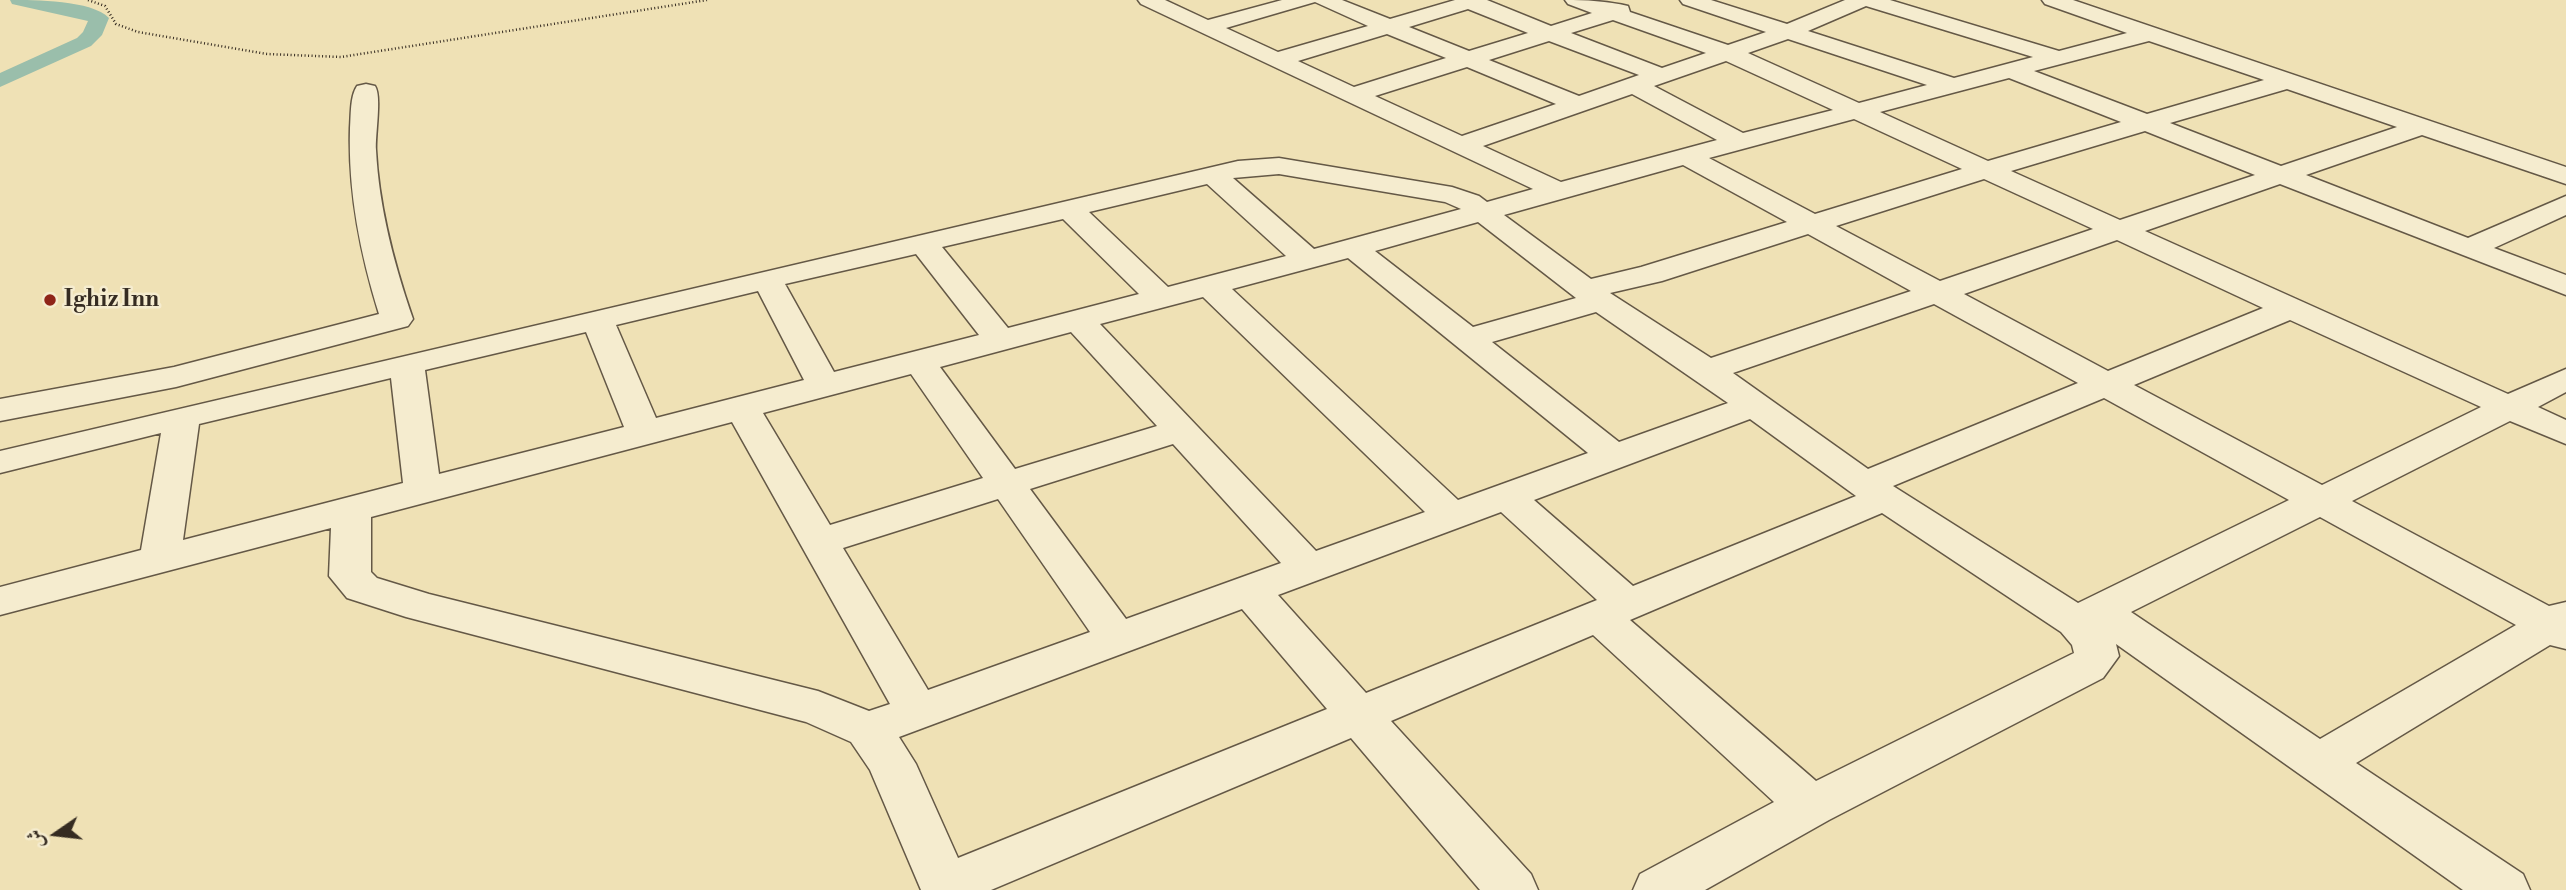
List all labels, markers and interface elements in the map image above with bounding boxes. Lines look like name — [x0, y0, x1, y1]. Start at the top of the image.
place label: Ighiz Inn — [64, 286, 159, 314]
marker: Ighiz Inn — [42, 292, 58, 308]
north arrow — [21, 799, 91, 869]
text: ش — [22, 827, 50, 851]

